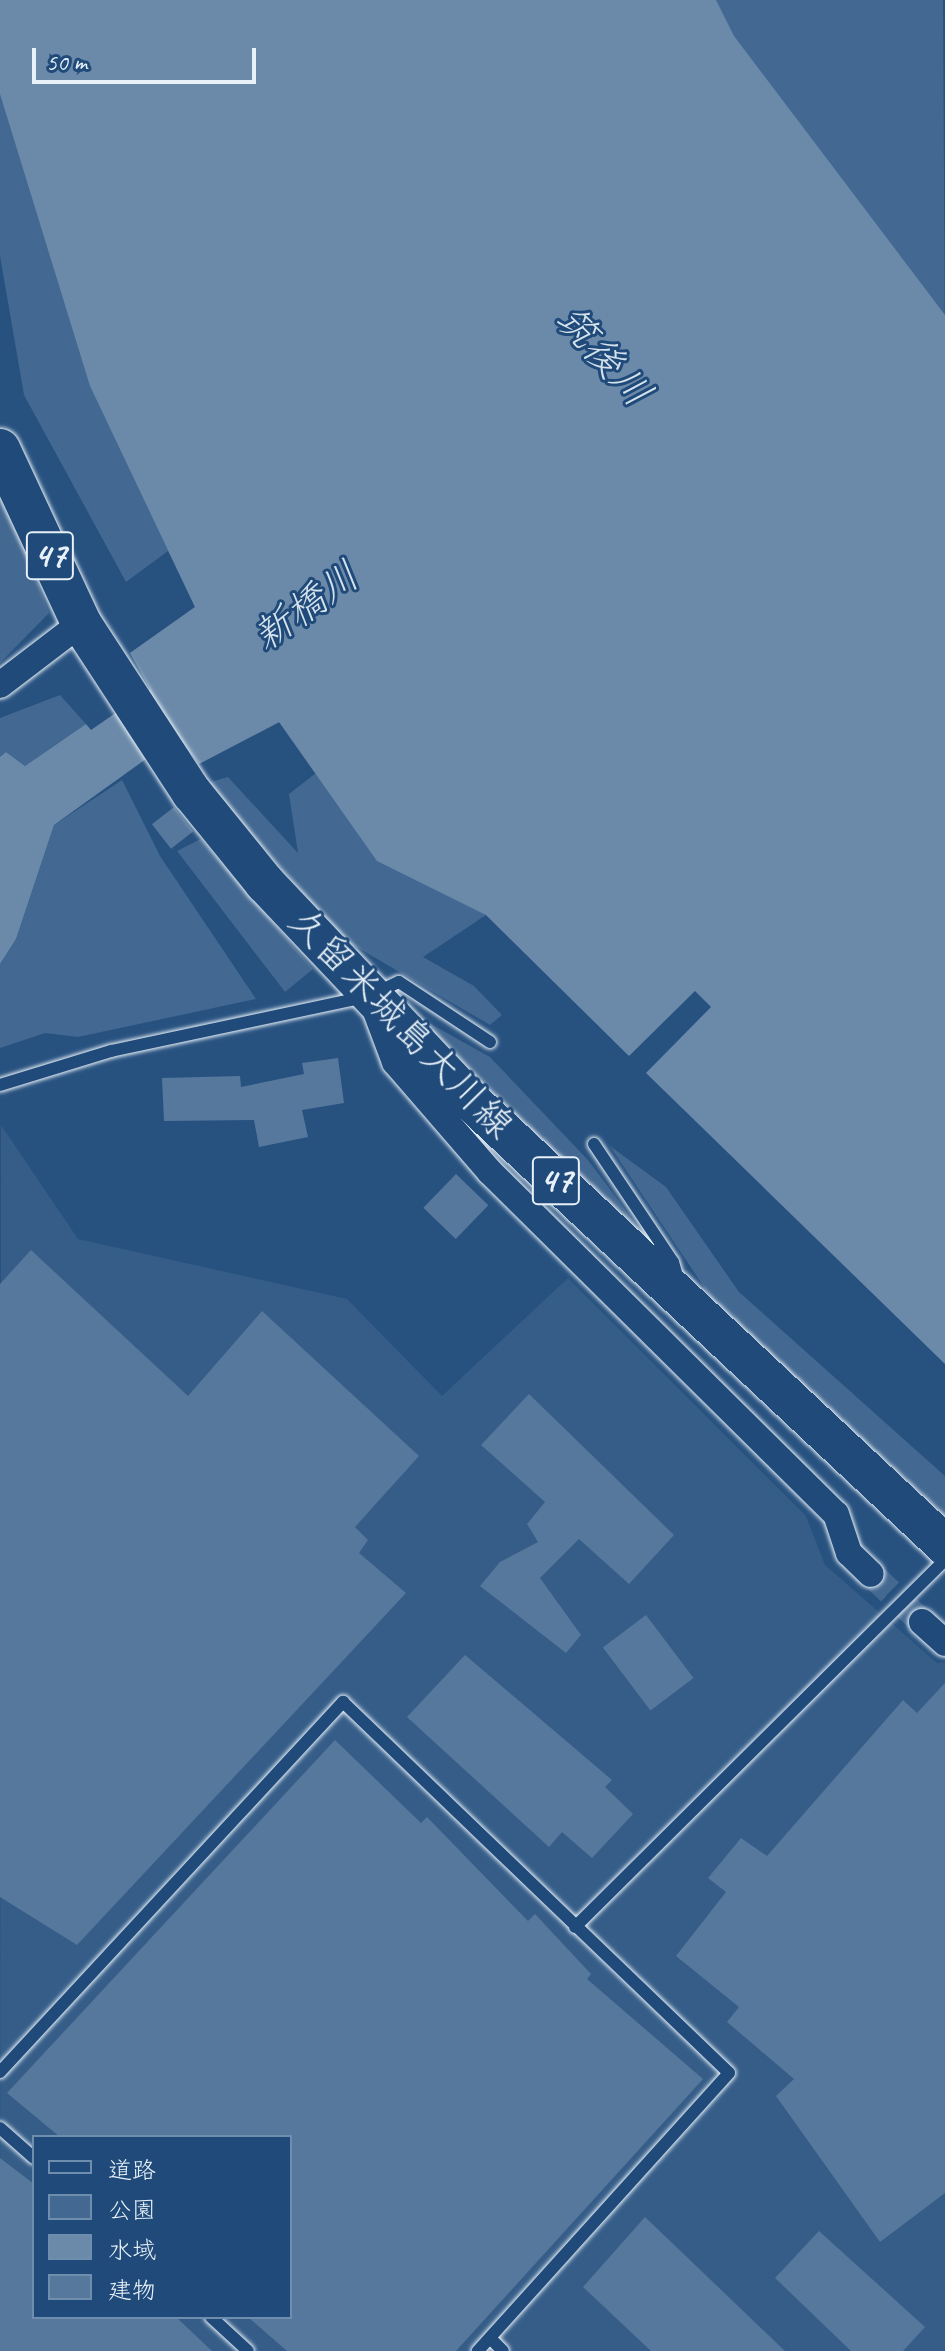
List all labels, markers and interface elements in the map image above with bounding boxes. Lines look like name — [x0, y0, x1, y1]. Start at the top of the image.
scale bar — [36, 32, 260, 82]
text: 50 m — [46, 47, 87, 77]
water label: 筑後川 — [546, 295, 662, 417]
road number: 47 — [24, 524, 76, 588]
water label: 新橋川 — [243, 551, 369, 661]
street label: 久留米城島大川線 — [279, 898, 523, 1148]
road number: 47 — [530, 1149, 582, 1213]
legend — [32, 2135, 292, 2319]
text: 道路 — [108, 2155, 156, 2185]
text: 公園 — [108, 2195, 156, 2225]
text: 水域 — [108, 2235, 156, 2265]
text: 建物 — [108, 2275, 156, 2305]

